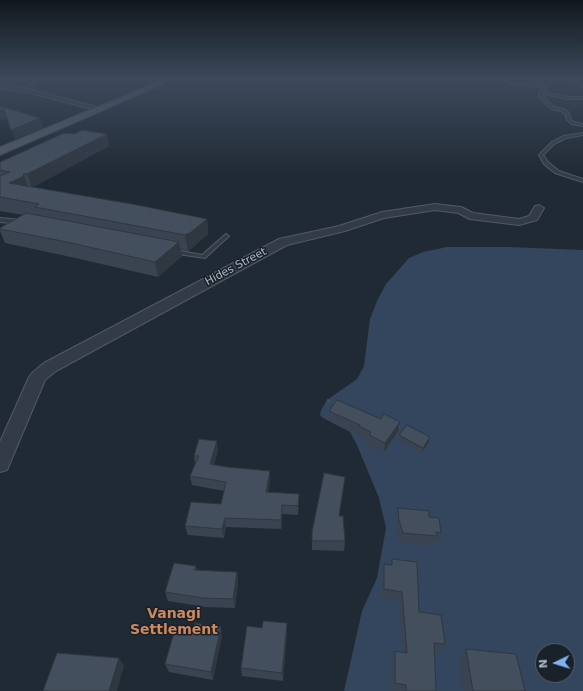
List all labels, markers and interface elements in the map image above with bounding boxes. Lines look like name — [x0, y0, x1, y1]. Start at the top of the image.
street label: Hides Street — [203, 245, 269, 289]
district label: Vanagi Settlement — [130, 606, 218, 638]
north arrow — [535, 643, 575, 683]
text: N — [537, 659, 550, 669]

